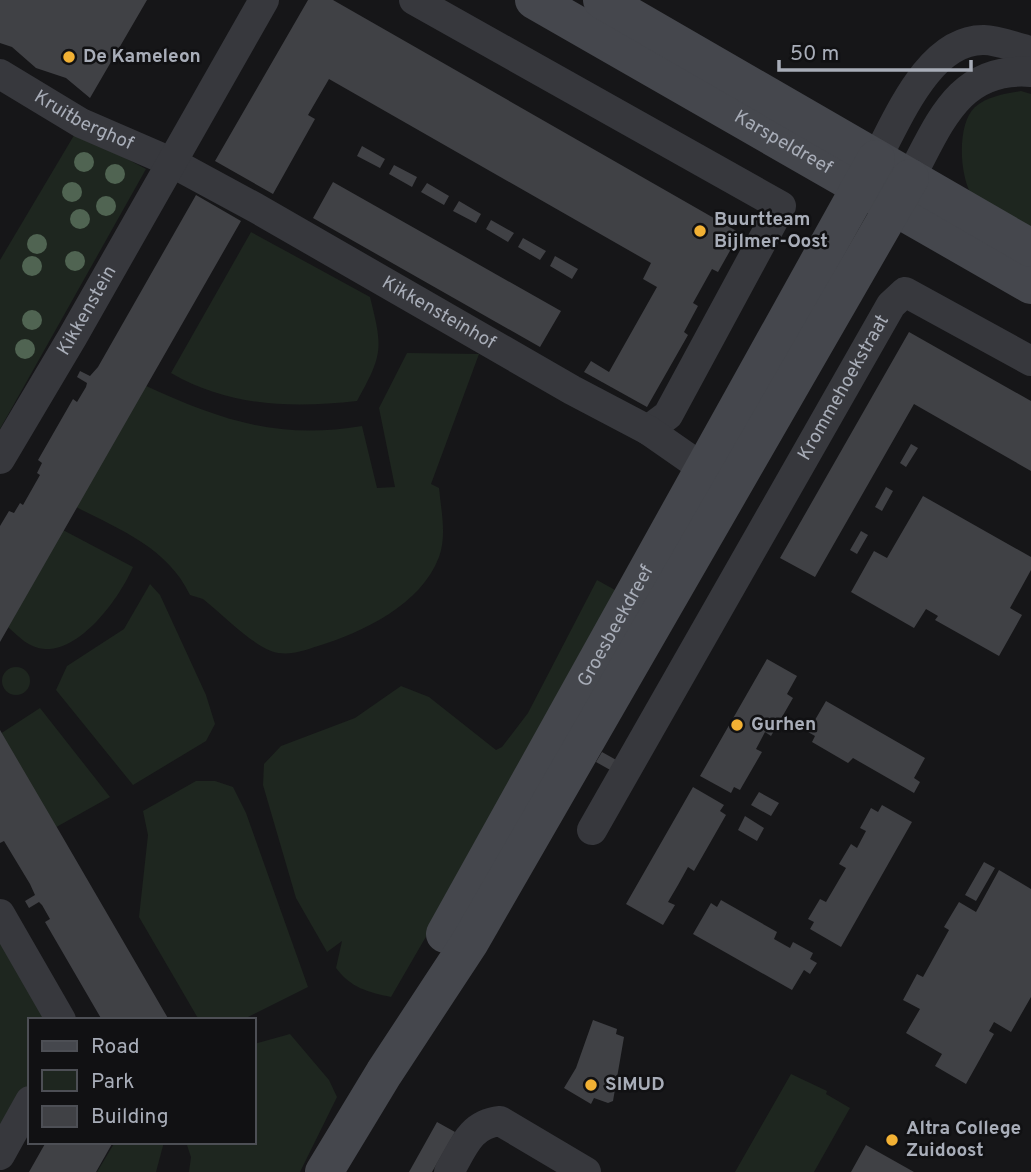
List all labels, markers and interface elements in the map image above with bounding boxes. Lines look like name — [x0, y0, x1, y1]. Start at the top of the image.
scale bar — [779, 28, 972, 72]
text: 50 m — [790, 41, 839, 68]
place label: De Kameleon — [83, 45, 201, 69]
marker: De Kameleon — [61, 49, 77, 65]
street label: Kruitberghof — [29, 85, 138, 156]
street label: Karspeldreef — [730, 105, 837, 181]
place label: Buurtteam Bijlmer-Oost — [714, 208, 828, 254]
marker: Buurtteam Bijlmer-Oost — [692, 223, 708, 239]
street label: Kikkenstein — [52, 262, 122, 360]
street label: Kikkensteinhof — [377, 271, 500, 356]
street label: Krommehoekstraat — [793, 311, 895, 465]
street label: Groesbeekdreef — [573, 561, 660, 691]
place label: Gurhen — [751, 713, 816, 737]
marker: Gurhen — [729, 717, 745, 733]
legend — [28, 1018, 256, 1144]
text: Road — [91, 1034, 140, 1061]
text: Park — [91, 1069, 134, 1096]
place label: SIMUD — [605, 1073, 665, 1097]
marker: SIMUD — [583, 1077, 599, 1093]
text: Building — [91, 1104, 169, 1131]
place label: Altra College Zuidoost — [906, 1117, 1021, 1163]
marker: Altra College Zuidoost — [884, 1132, 900, 1148]

